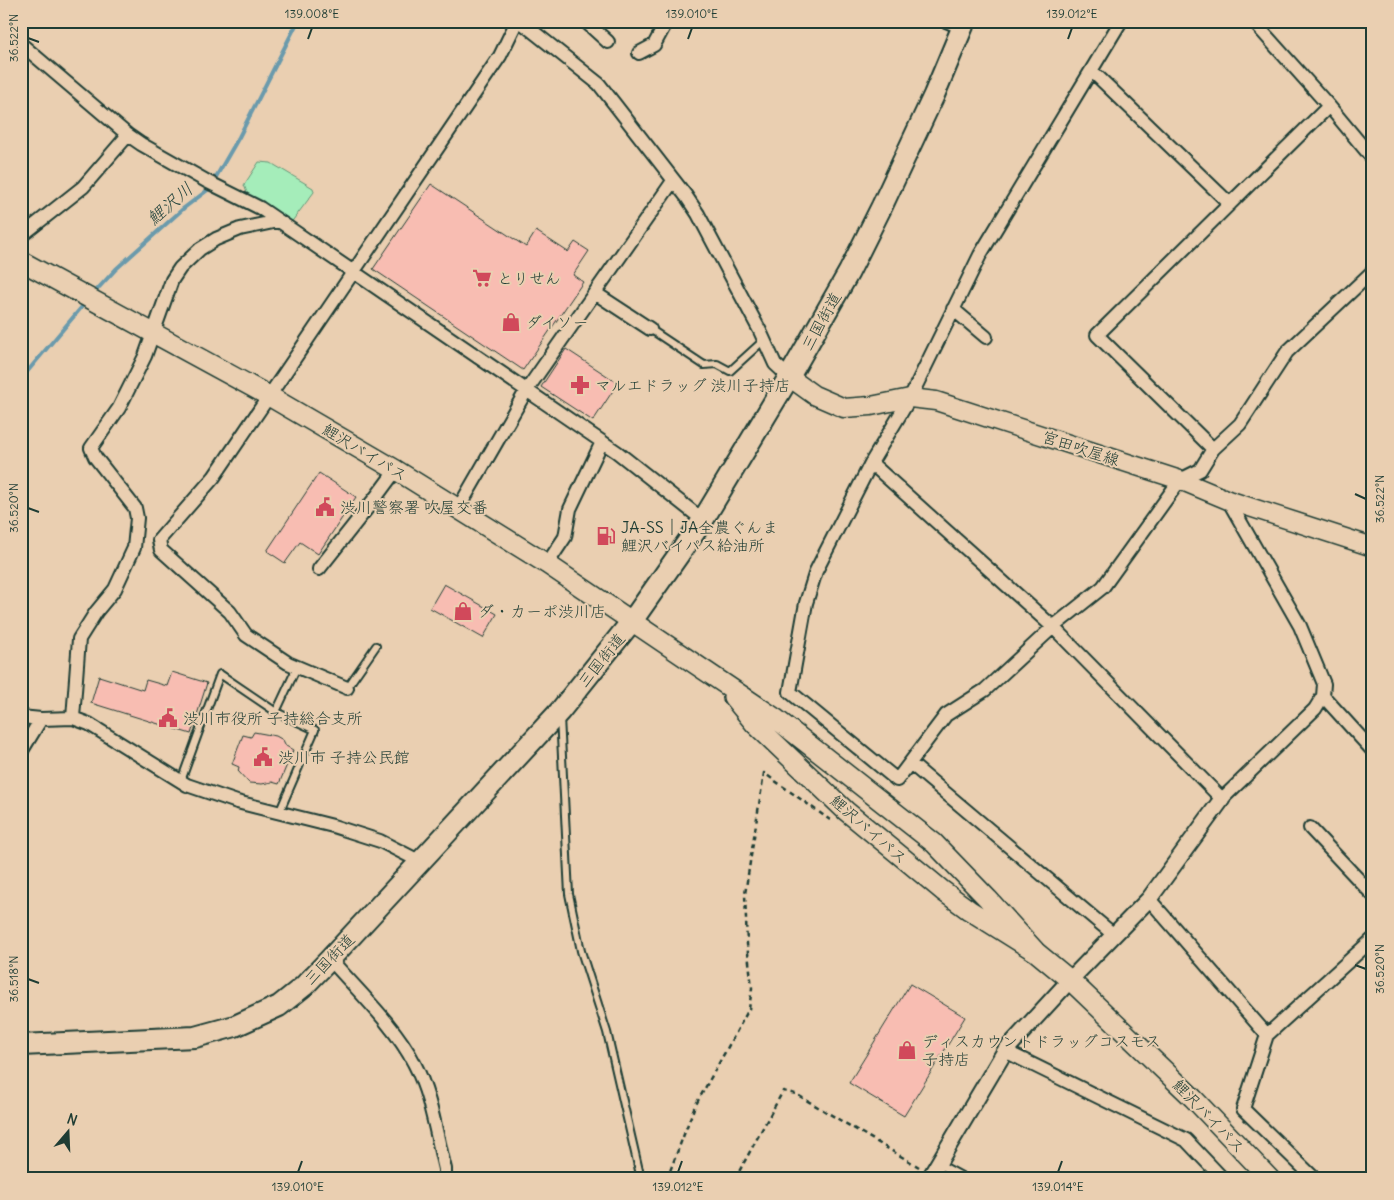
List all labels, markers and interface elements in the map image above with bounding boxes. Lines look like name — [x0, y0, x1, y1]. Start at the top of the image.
text: 139.008°E — [285, 6, 339, 21]
text: 139.010°E — [666, 6, 718, 21]
text: 139.012°E — [1046, 6, 1098, 21]
text: 36.522°N — [6, 14, 21, 62]
water label: 鯉沢川 — [142, 177, 198, 230]
supermarket icon: とりせん — [471, 267, 493, 289]
place label: とりせん — [497, 268, 561, 288]
street label: 三国街道 — [797, 288, 845, 354]
shop icon: ダイソー — [500, 311, 522, 333]
place label: ダイソー — [526, 312, 588, 332]
pharmacy icon: マルエドラッグ 渋川子持店 — [569, 374, 591, 396]
place label: マルエドラッグ 渋川子持店 — [595, 375, 791, 395]
street label: 鯉沢バイパス — [319, 419, 411, 485]
street label: 宮田吹屋線 — [1040, 426, 1122, 470]
text: 36.522°N — [1372, 475, 1387, 523]
text: 36.520°N — [6, 483, 21, 533]
public building icon: 渋川警察署 吹屋交番 — [314, 496, 336, 518]
place label: 渋川警察署 吹屋交番 — [340, 497, 488, 517]
place label: JA-SS｜JA全農ぐんま 鯉沢バイパス給油所 — [621, 517, 778, 555]
fuel station icon: JA-SS｜JA全農ぐんま 鯉沢バイパス給油所 — [595, 525, 617, 547]
shop icon: ダ・カーポ渋川店 — [452, 600, 474, 622]
place label: ダ・カーポ渋川店 — [478, 601, 606, 621]
street label: 三国街道 — [573, 629, 629, 691]
public building icon: 渋川市役所 子持総合支所 — [157, 707, 179, 729]
place label: 渋川市役所 子持総合支所 — [183, 708, 363, 728]
public building icon: 渋川市 子持公民館 — [252, 746, 274, 768]
place label: 渋川市 子持公民館 — [278, 747, 410, 767]
street label: 鯉沢バイパス — [826, 790, 912, 868]
street label: 三国街道 — [300, 929, 358, 989]
text: 36.520°N — [1372, 944, 1387, 994]
text: 36.518°N — [6, 955, 21, 1003]
place label: ディスカウントドラッグコスモス 子持店 — [922, 1031, 1161, 1069]
shop icon: ディスカウントドラッグコスモス 子持店 — [896, 1039, 918, 1061]
street label: 鯉沢バイパス — [1169, 1075, 1249, 1157]
north arrow — [42, 1108, 92, 1158]
text: N — [65, 1110, 80, 1130]
text: 139.010°E — [272, 1179, 324, 1194]
text: 139.012°E — [652, 1179, 704, 1194]
text: 139.014°E — [1032, 1179, 1084, 1194]

